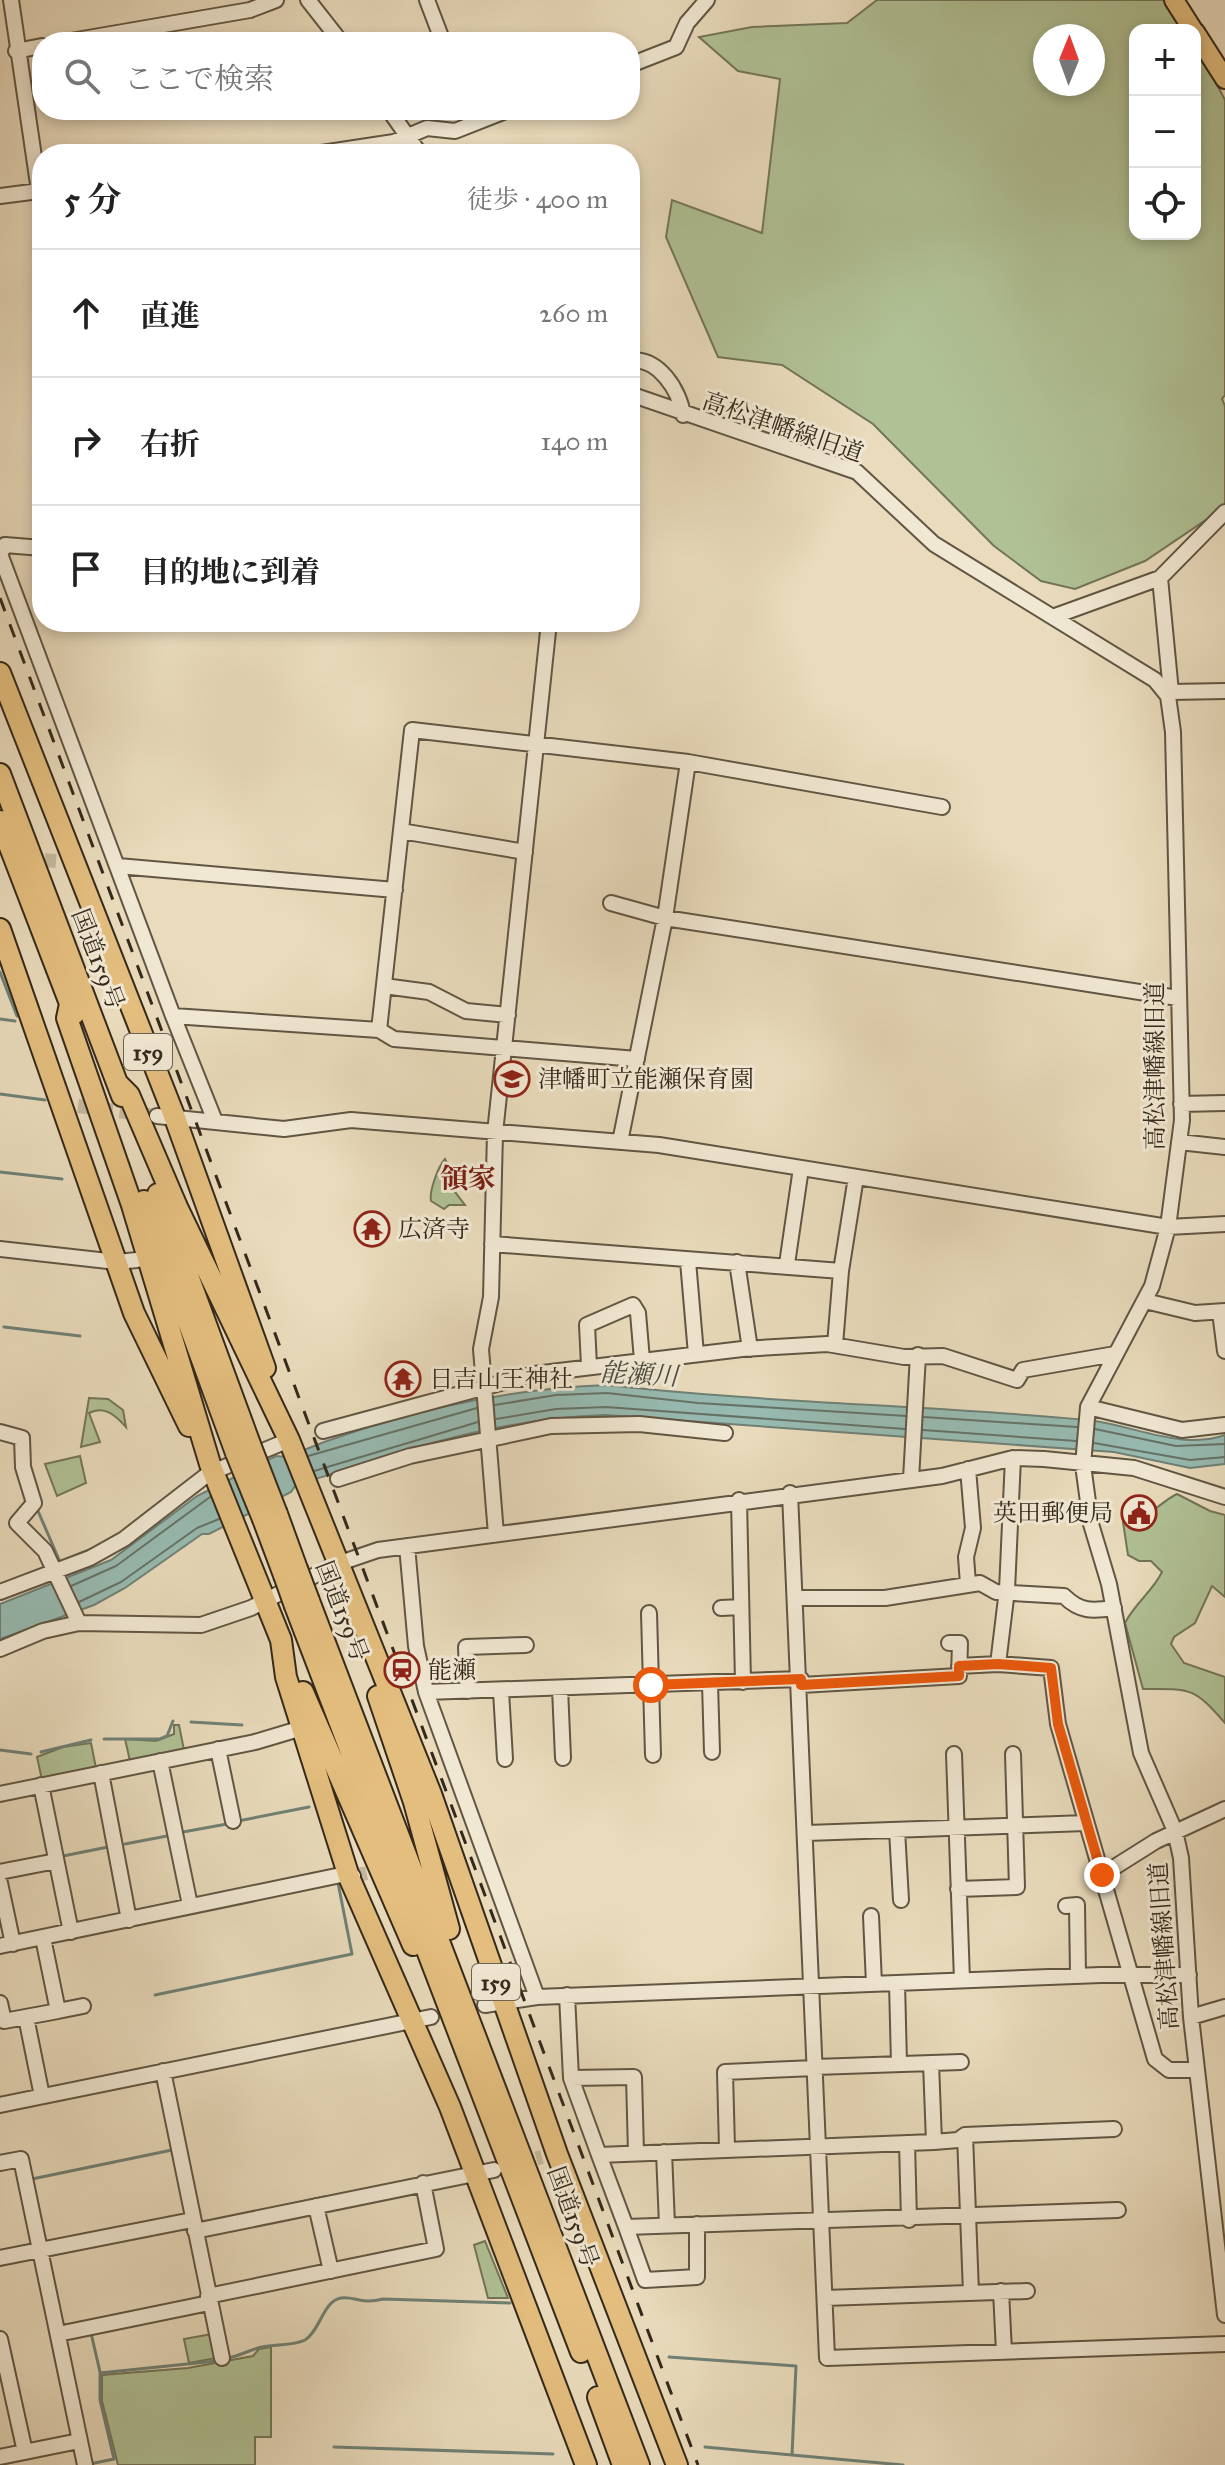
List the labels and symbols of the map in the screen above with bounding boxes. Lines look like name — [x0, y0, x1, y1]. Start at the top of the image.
north arrow — [1033, 24, 1105, 96]
street label: 高松津幡線旧道 — [699, 385, 867, 469]
street label: 国道159号 — [65, 904, 131, 1014]
street label: 高松津幡線旧道 — [1140, 982, 1170, 1150]
road number: 159 — [124, 1034, 172, 1070]
school or university icon: 津幡町立能瀬保育園 — [493, 1060, 531, 1098]
place label: 津幡町立能瀬保育園 — [538, 1064, 754, 1094]
district label: 領家 — [440, 1161, 496, 1196]
temple icon: 広済寺 — [353, 1210, 391, 1248]
place label: 広済寺 — [398, 1214, 470, 1244]
water label: 能瀬川 — [599, 1356, 682, 1392]
temple icon: 日吉山王神社 — [384, 1360, 422, 1398]
place label: 日吉山王神社 — [429, 1364, 573, 1394]
public building icon: 英田郵便局 — [1120, 1494, 1158, 1532]
place label: 英田郵便局 — [993, 1498, 1113, 1528]
street label: 国道159号 — [309, 1556, 375, 1666]
station icon: 能瀬 — [383, 1651, 421, 1689]
place label: 能瀬 — [428, 1655, 476, 1685]
route start — [633, 1667, 669, 1703]
route end — [1084, 1857, 1120, 1893]
street label: 高松津幡線旧道 — [1143, 1861, 1185, 2031]
road number: 159 — [472, 1964, 520, 2000]
street label: 国道159号 — [541, 2162, 605, 2272]

